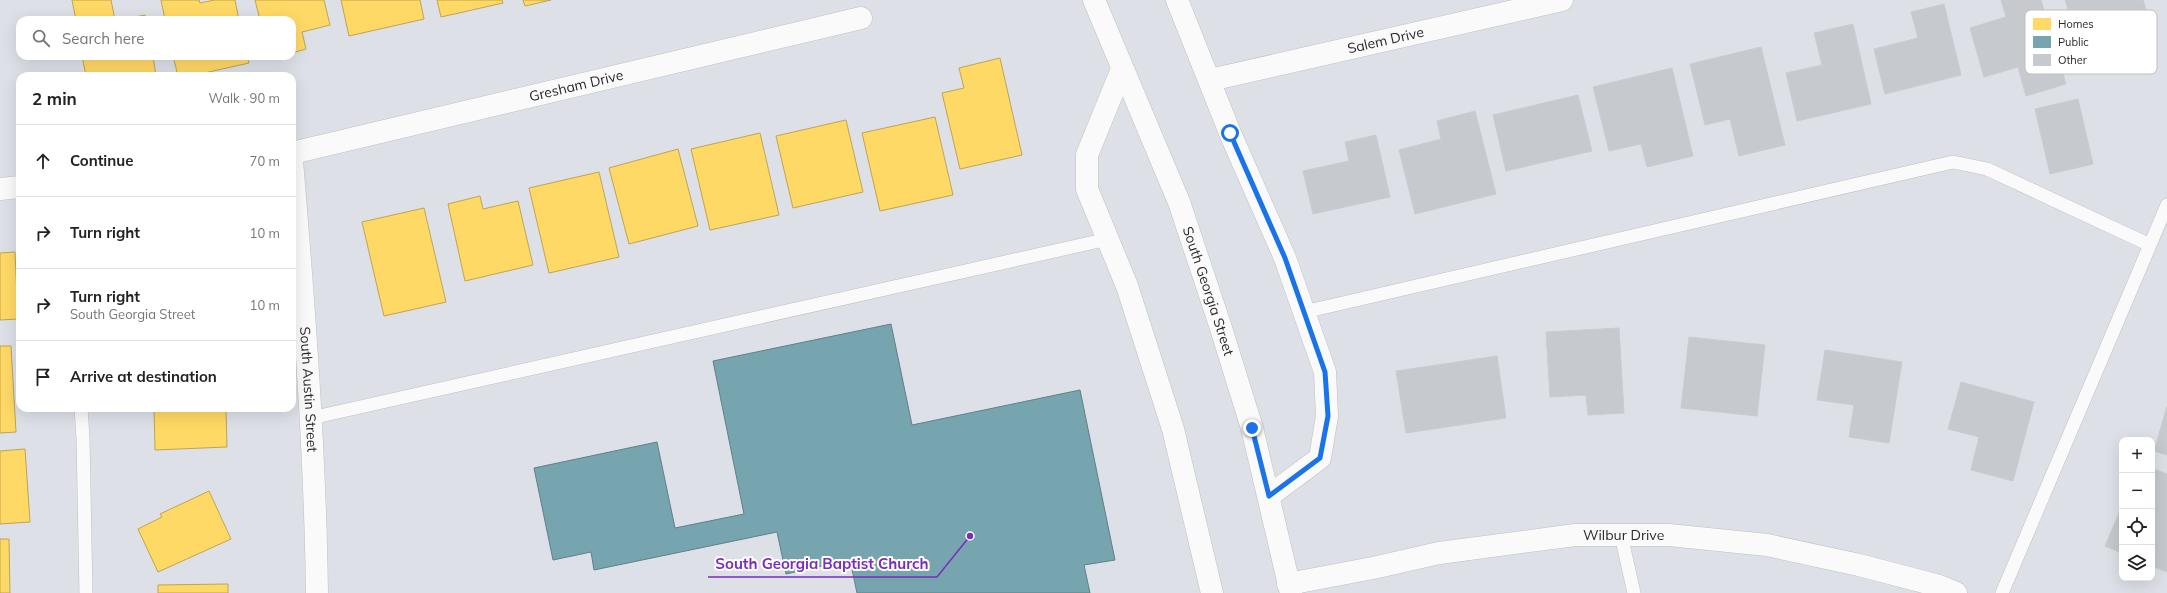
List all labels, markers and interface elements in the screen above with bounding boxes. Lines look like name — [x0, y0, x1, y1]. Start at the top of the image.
legend — [2025, 10, 2157, 74]
search box — [16, 16, 296, 60]
text: Homes — [2058, 17, 2094, 31]
street label: Salem Drive — [1346, 23, 1426, 58]
icon: search — [30, 27, 52, 49]
text: Search here — [62, 29, 144, 48]
text: Public — [2058, 35, 2089, 49]
text: Other — [2058, 53, 2087, 67]
street label: Gresham Drive — [527, 66, 625, 105]
text: 2 min — [32, 88, 77, 109]
text: Walk · 90 m — [209, 90, 280, 106]
route start — [1221, 124, 1239, 142]
icon: ahead — [32, 150, 54, 172]
text: Continue — [70, 151, 133, 170]
text: 70 m — [250, 153, 280, 169]
icon: right — [32, 222, 54, 244]
text: Turn right — [70, 223, 140, 242]
street label: South Georgia Street — [1179, 224, 1238, 358]
text: 10 m — [250, 225, 280, 241]
text: Turn right — [70, 287, 140, 306]
icon: right — [32, 294, 54, 316]
text: 10 m — [250, 297, 280, 313]
text: South Georgia Street — [70, 306, 195, 322]
street label: South Austin Street — [296, 326, 321, 453]
icon: arrive — [32, 366, 54, 388]
text: Arrive at destination — [70, 367, 217, 386]
route end — [1243, 419, 1261, 437]
map controls — [2119, 437, 2155, 581]
button: + — [2119, 437, 2155, 473]
button: − — [2119, 473, 2155, 509]
button: locate — [2119, 509, 2155, 545]
street label: Wilbur Drive — [1583, 526, 1664, 544]
button: layers — [2119, 545, 2155, 581]
callout: South Georgia Baptist Church — [708, 550, 937, 577]
text: South Georgia Baptist Church — [715, 554, 929, 573]

